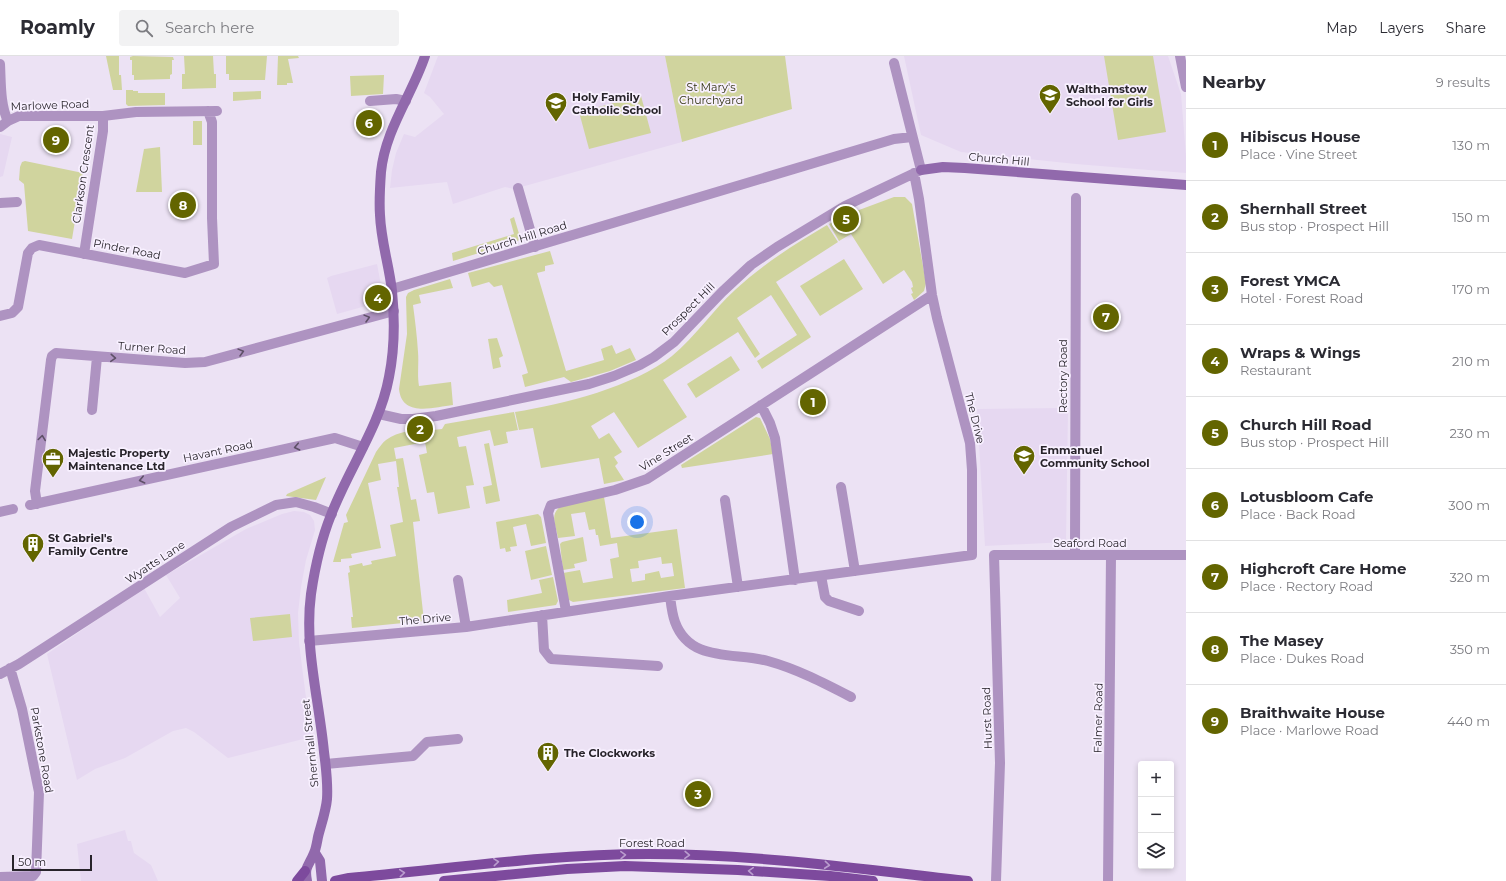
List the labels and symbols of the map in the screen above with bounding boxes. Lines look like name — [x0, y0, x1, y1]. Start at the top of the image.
park label: St Mary's Churchyard — [679, 80, 743, 107]
school or university icon: Walthamstow School for Girls — [1037, 82, 1063, 115]
place label: Walthamstow School for Girls — [1066, 82, 1153, 109]
school or university icon: Holy Family Catholic School — [543, 90, 569, 123]
place label: Holy Family Catholic School — [572, 90, 661, 117]
street label: Marlowe Road — [10, 97, 90, 113]
pin: 6 — [356, 108, 382, 138]
street label: Clarkson Crescent — [69, 123, 97, 224]
pin: 9 — [43, 125, 69, 155]
street label: Church Hill — [968, 149, 1030, 169]
pin: 8 — [170, 190, 196, 220]
pin: 5 — [833, 204, 859, 234]
street label: Church Hill Road — [476, 218, 568, 258]
street label: Pinder Road — [92, 236, 162, 262]
street label: Prospect Hill — [658, 279, 718, 339]
pin: 4 — [365, 283, 391, 313]
pin: 7 — [1093, 302, 1119, 332]
one-way arrow — [363, 314, 370, 323]
street label: Turner Road — [118, 339, 186, 357]
street label: Rectory Road — [1056, 339, 1070, 413]
one-way arrow — [237, 348, 244, 357]
one-way arrow — [110, 353, 116, 362]
pin: 1 — [800, 387, 826, 417]
street label: The Drive — [962, 391, 988, 445]
pin: 2 — [407, 414, 433, 444]
street label: Vine Street — [637, 430, 696, 474]
one-way arrow — [37, 435, 46, 441]
street label: Havant Road — [182, 437, 254, 465]
one-way arrow — [294, 442, 300, 450]
school or university icon: Emmanuel Community School — [1011, 443, 1037, 476]
place label: Emmanuel Community School — [1040, 443, 1150, 470]
office icon: Majestic Property Maintenance Ltd — [40, 446, 66, 479]
place label: Majestic Property Maintenance Ltd — [68, 446, 170, 473]
one-way arrow — [139, 476, 146, 484]
your location — [627, 512, 647, 532]
building icon: St Gabriel's Family Centre — [20, 531, 46, 564]
place label: St Gabriel's Family Centre — [48, 531, 128, 558]
street label: Seaford Road — [1053, 536, 1127, 550]
street label: Wyatts Lane — [122, 537, 188, 587]
street label: The Drive — [398, 610, 452, 628]
street label: Falmer Road — [1090, 683, 1106, 753]
street label: Hurst Road — [979, 687, 995, 749]
street label: Shernhall Street — [298, 698, 322, 788]
street label: Parkstone Road — [28, 706, 56, 794]
building icon: The Clockworks — [535, 740, 561, 773]
place label: The Clockworks — [564, 746, 655, 760]
pin: 3 — [685, 779, 711, 809]
street label: Forest Road — [619, 836, 685, 850]
one-way arrow — [620, 850, 626, 859]
one-way arrow — [684, 851, 690, 860]
scale bar — [12, 853, 92, 872]
one-way arrow — [493, 858, 499, 867]
one-way arrow — [824, 861, 830, 870]
one-way arrow — [748, 866, 754, 875]
one-way arrow — [399, 868, 405, 877]

